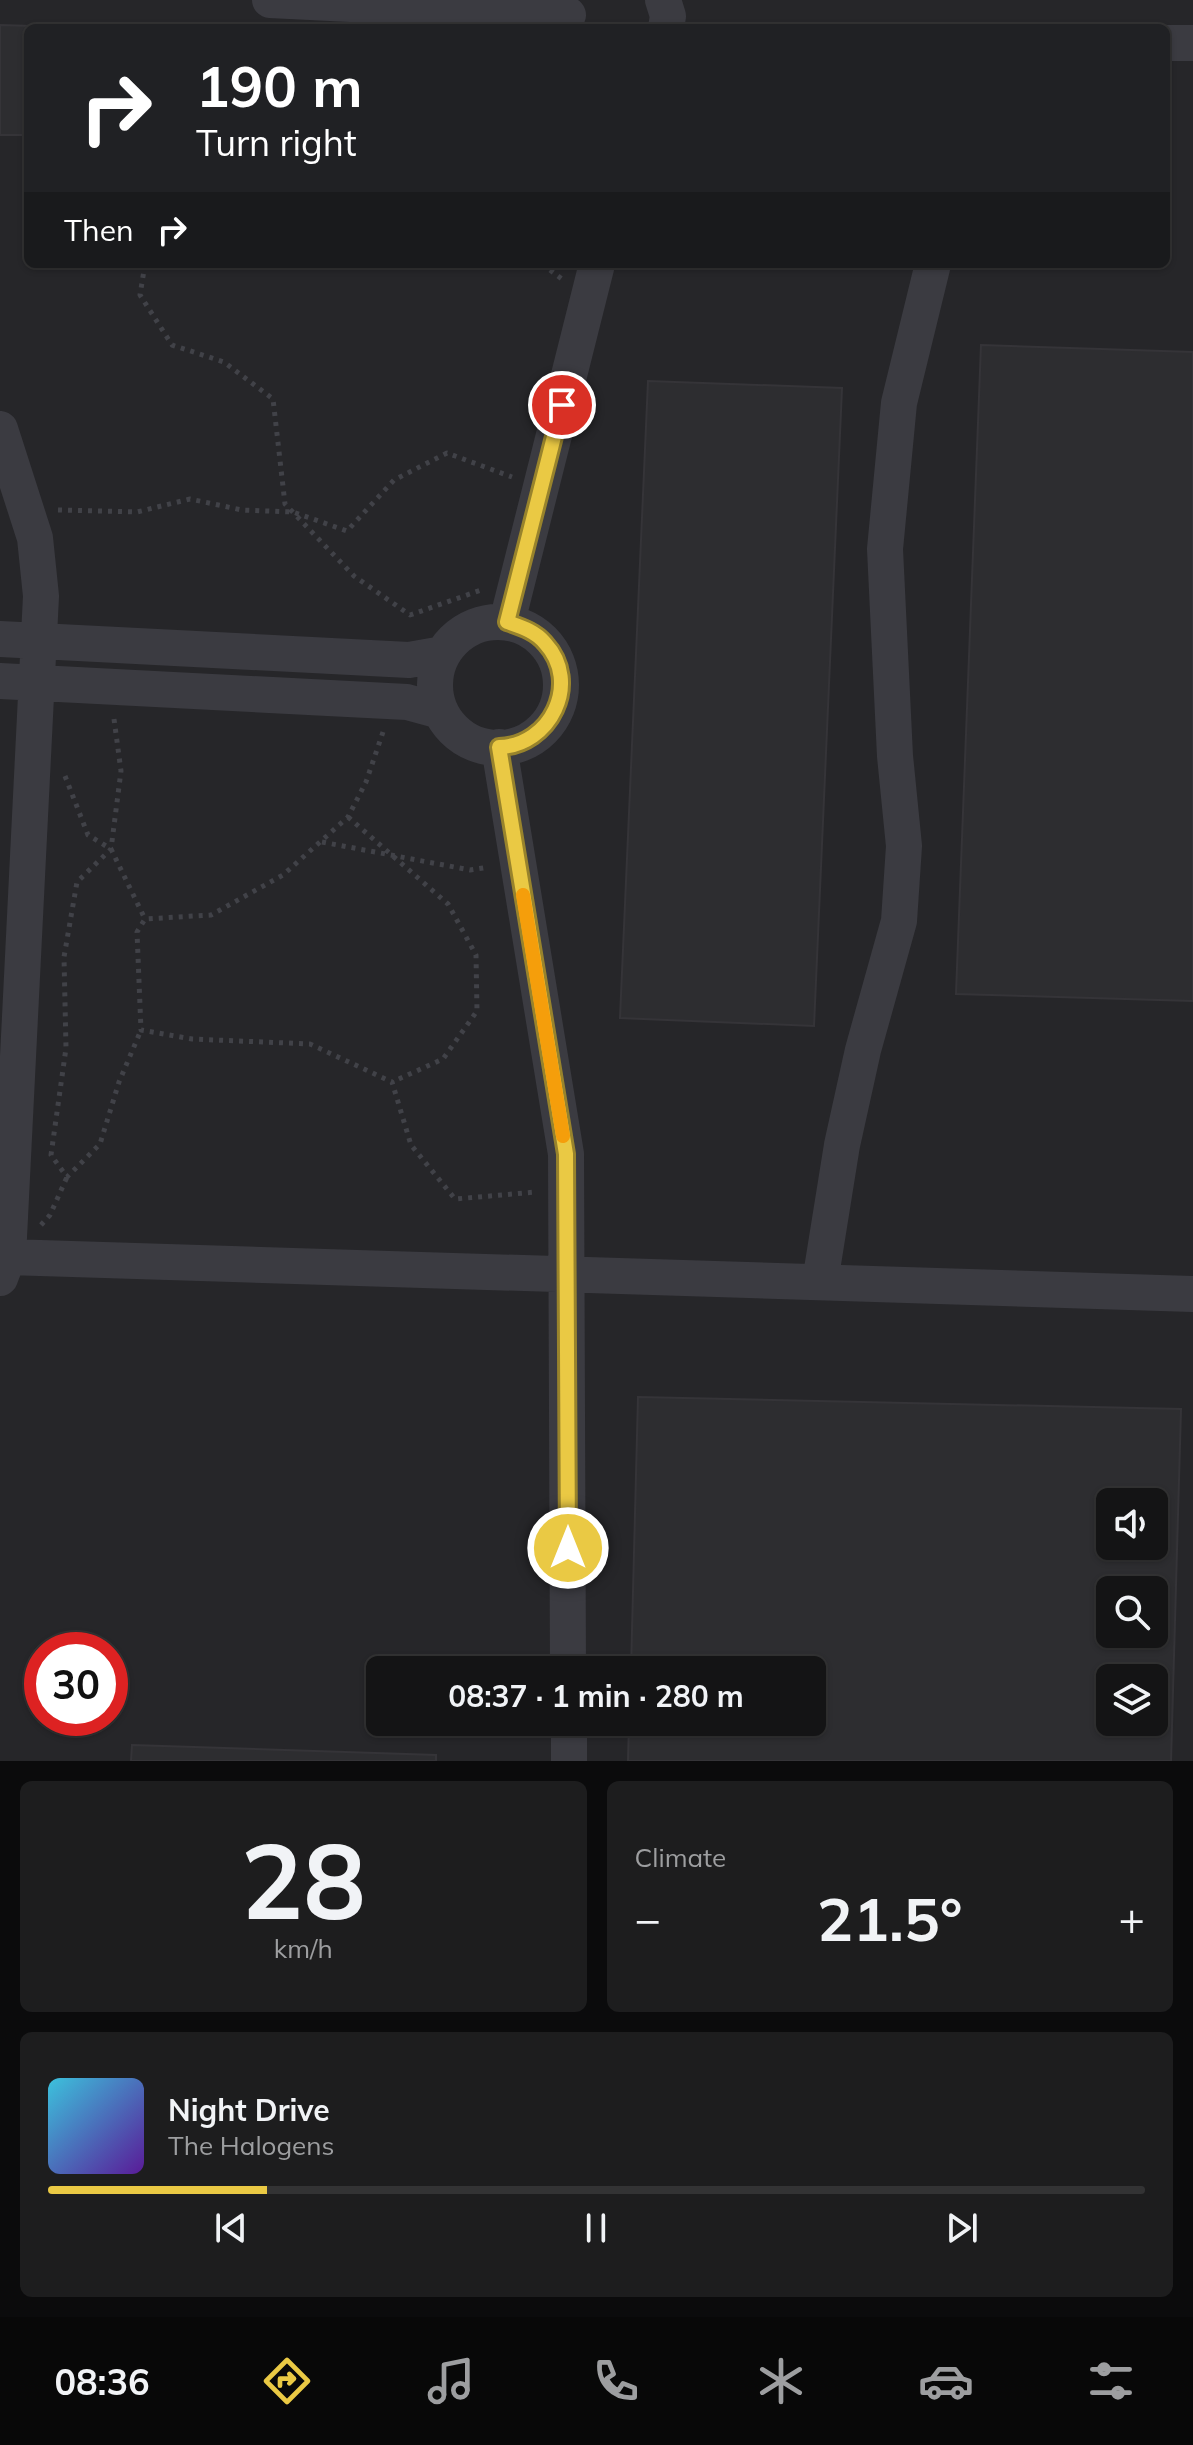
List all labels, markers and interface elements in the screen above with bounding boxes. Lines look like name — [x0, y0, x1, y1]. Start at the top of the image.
text: 190 m — [196, 51, 363, 121]
icon: right — [64, 56, 168, 160]
text: Turn right — [196, 120, 357, 165]
icon: right — [150, 208, 194, 252]
text: Then — [64, 211, 134, 249]
pin — [528, 371, 596, 439]
icon: arrive — [540, 383, 584, 427]
map controls — [1096, 1488, 1168, 1736]
button: sound — [1096, 1488, 1168, 1560]
position arrow — [526, 1506, 610, 1590]
button: search — [1096, 1576, 1168, 1648]
speed limit sign: 30 — [24, 1632, 128, 1736]
button: layers — [1096, 1664, 1168, 1736]
text: 08:37 · 1 min · 280 m — [448, 1677, 744, 1715]
text: 28 — [241, 1814, 366, 1945]
text: Climate — [635, 1841, 726, 1874]
text: 21.5° — [817, 1881, 963, 1956]
text: − — [635, 1891, 661, 1946]
text: + — [1119, 1891, 1145, 1946]
text: km/h — [274, 1932, 333, 1965]
text: Night Drive — [168, 2091, 330, 2129]
text: The Halogens — [168, 2129, 334, 2162]
icon: previous — [209, 2206, 253, 2250]
icon: pause — [574, 2206, 618, 2250]
icon: next — [940, 2206, 984, 2250]
icon: directions — [259, 2353, 315, 2409]
icon: music — [423, 2353, 479, 2409]
icon: phone — [588, 2353, 644, 2409]
icon: climate — [753, 2353, 809, 2409]
icon: car — [918, 2353, 974, 2409]
icon: filters — [1083, 2353, 1139, 2409]
text: 08:36 — [54, 2359, 150, 2404]

